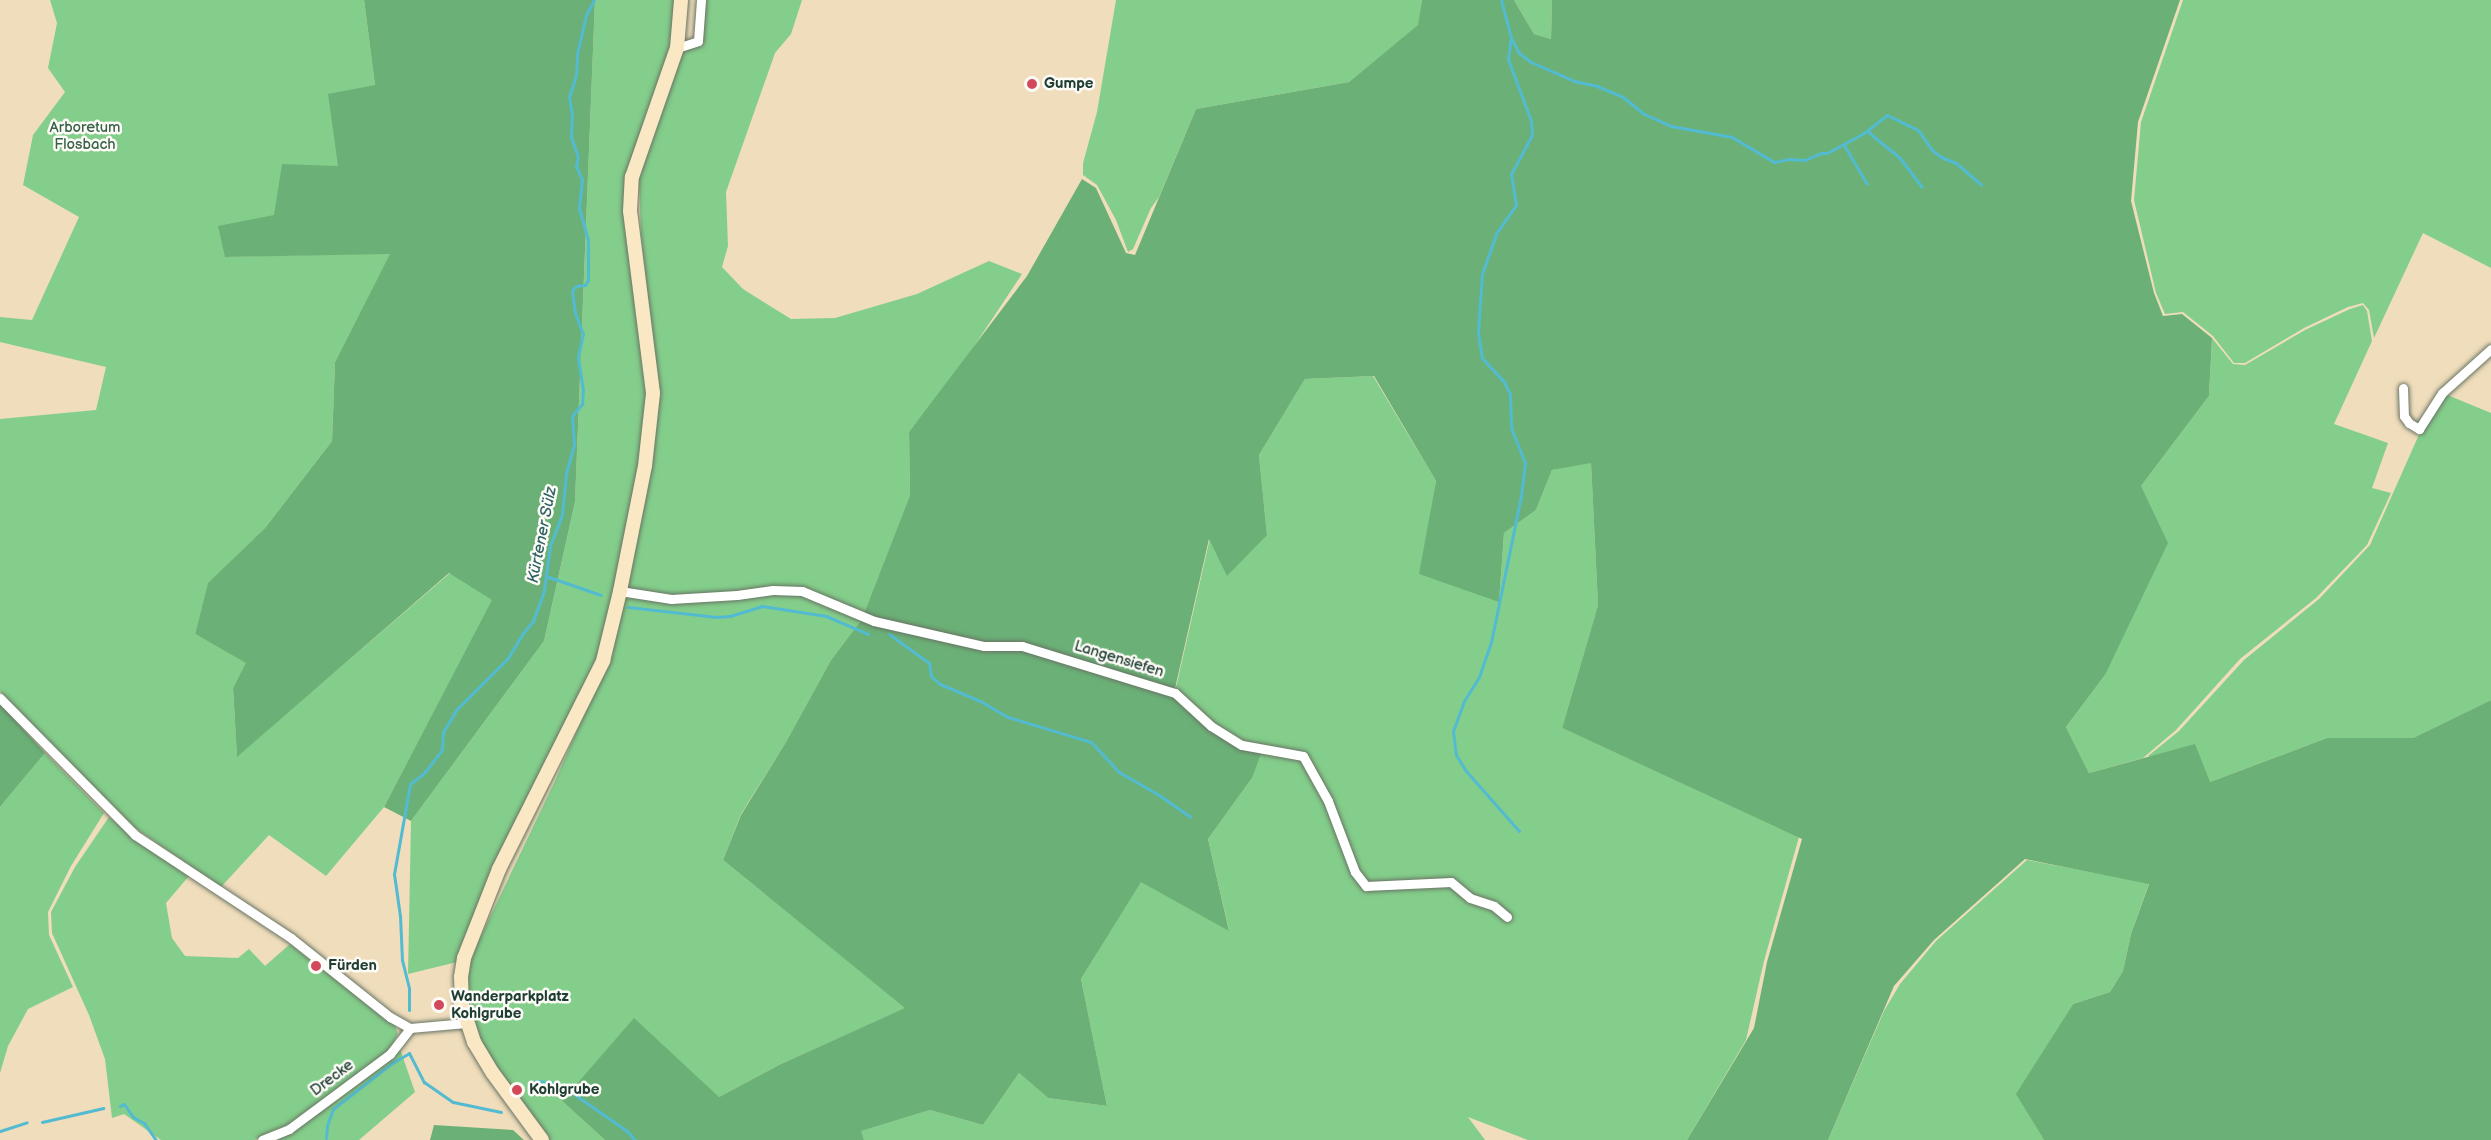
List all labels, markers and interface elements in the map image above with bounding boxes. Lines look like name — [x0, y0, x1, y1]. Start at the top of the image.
place label: Gumpe — [1044, 75, 1093, 93]
marker: Gumpe — [1025, 77, 1039, 91]
park label: Arboretum Flosbach — [50, 118, 120, 153]
water label: Kürtener Sülz — [524, 485, 562, 585]
street label: Langensiefen — [1072, 637, 1166, 681]
place label: Fürden — [328, 957, 377, 975]
marker: Fürden — [309, 959, 323, 973]
place label: Wanderparkplatz Kohlgrube — [451, 987, 569, 1022]
marker: Wanderparkplatz Kohlgrube — [432, 998, 446, 1012]
street label: Drecke — [307, 1056, 357, 1100]
place label: Kohlgrube — [529, 1081, 599, 1099]
marker: Kohlgrube — [510, 1083, 524, 1097]

